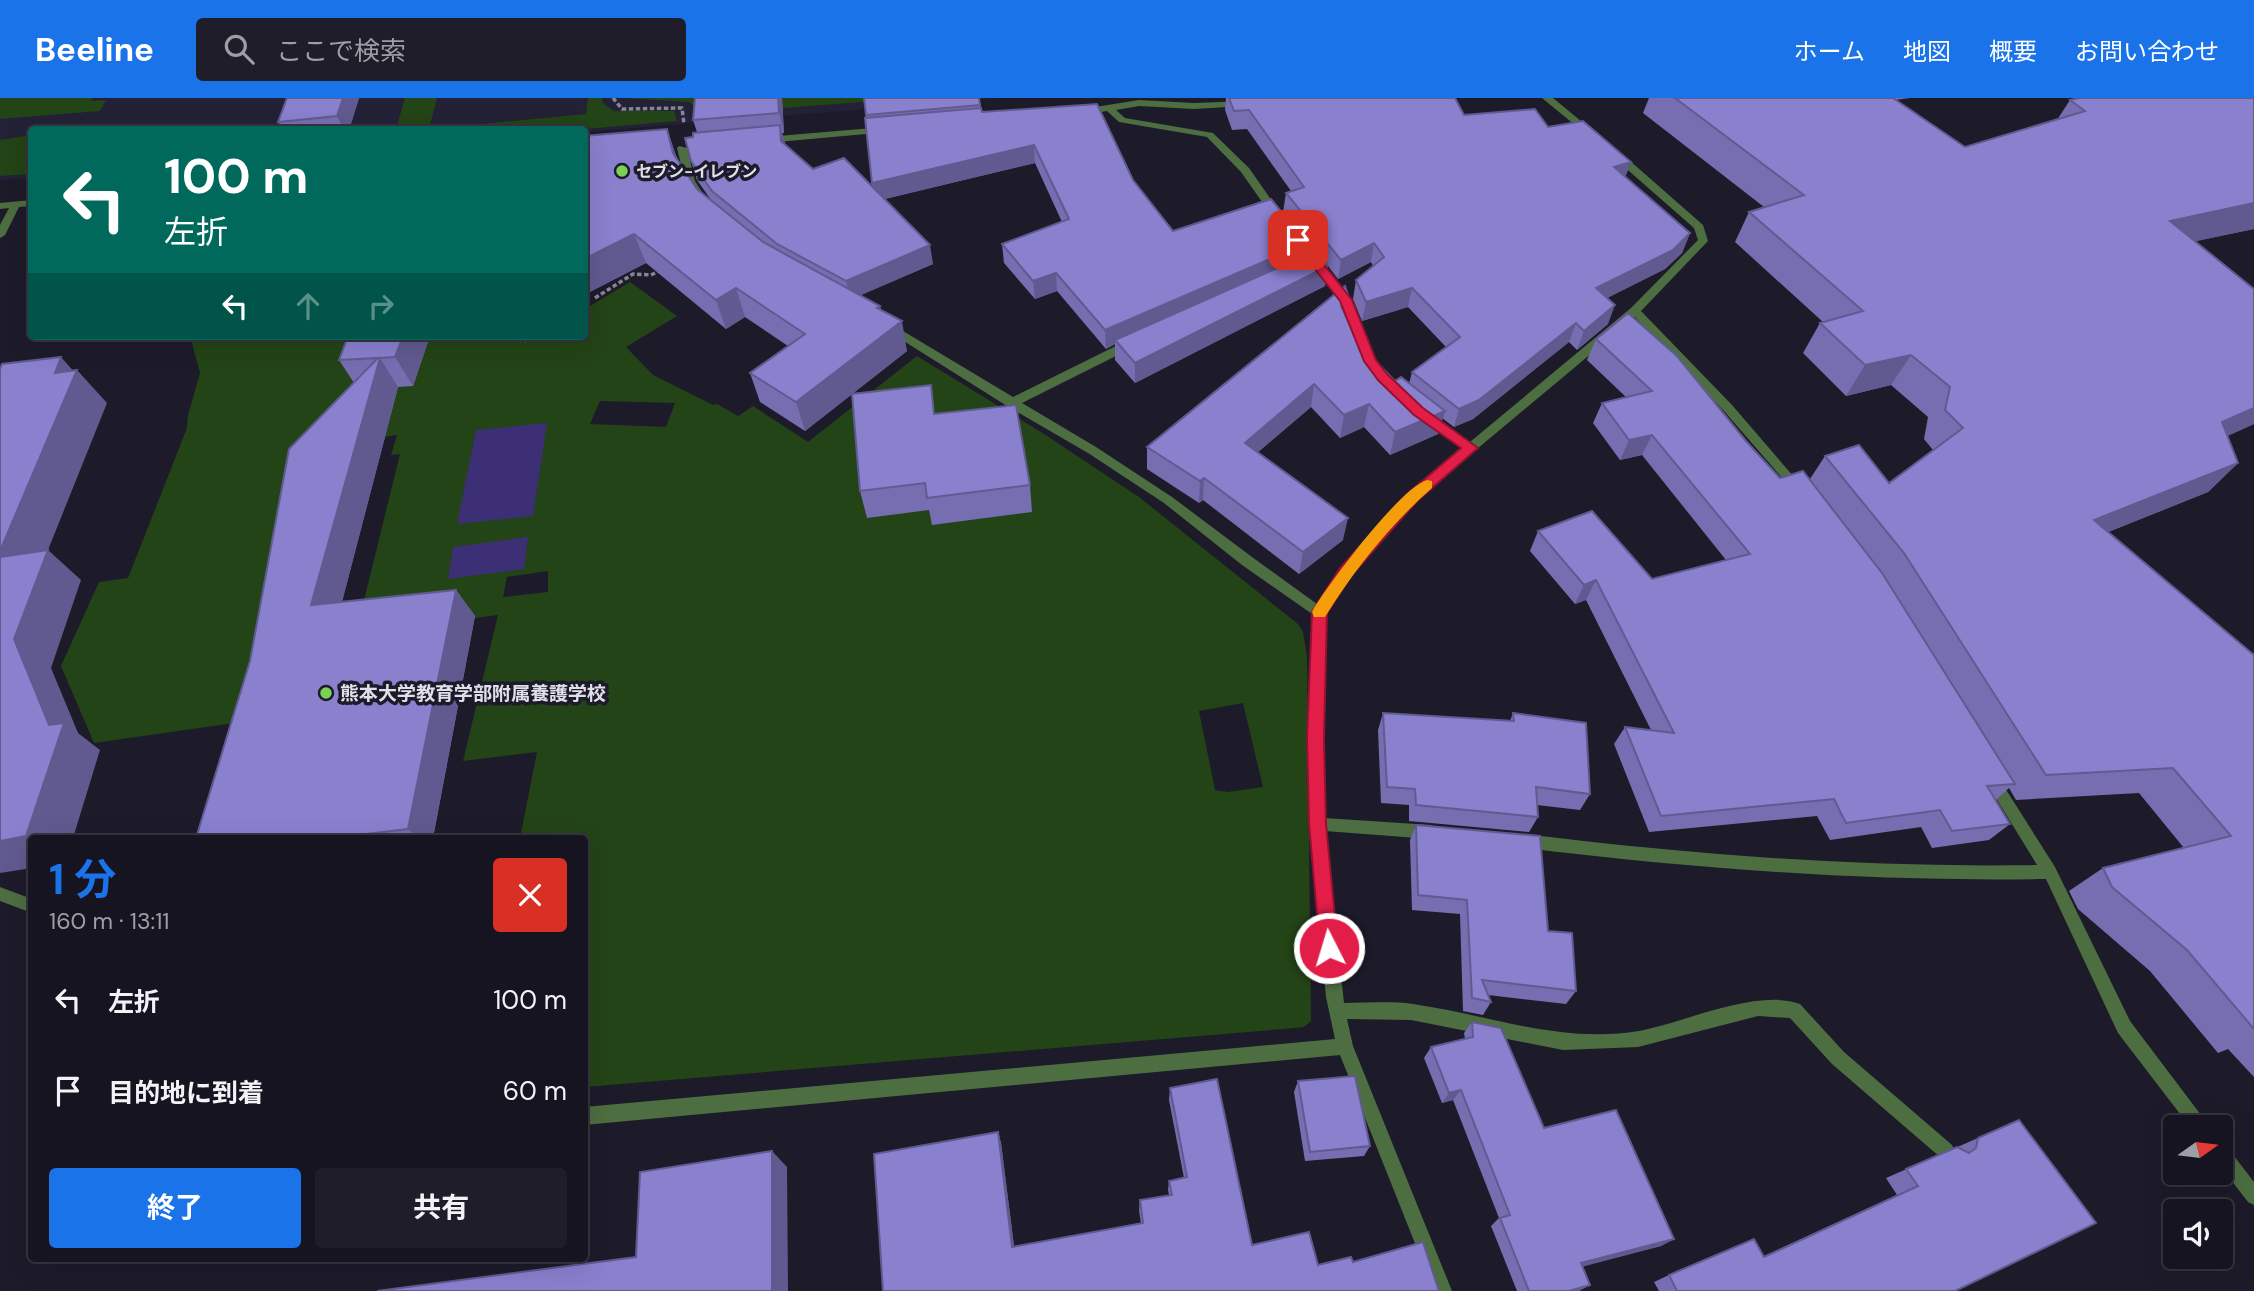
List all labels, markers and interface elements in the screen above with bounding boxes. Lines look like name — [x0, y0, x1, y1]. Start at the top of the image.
search box — [196, 18, 686, 81]
text: Beeline — [35, 28, 154, 71]
icon: search — [220, 30, 258, 68]
text: ここで検索 — [276, 34, 406, 68]
text: ホーム — [1794, 36, 1865, 67]
text: 地図 — [1903, 36, 1951, 67]
text: 概要 — [1989, 36, 2037, 67]
text: お問い合わせ — [2075, 36, 2219, 67]
text: 100 m — [164, 144, 308, 208]
icon: left — [49, 154, 140, 245]
place label: セブン-イレブン — [636, 161, 757, 182]
marker: セブン-イレブン — [614, 163, 630, 179]
pin — [1268, 210, 1328, 270]
text: 左折 — [164, 211, 228, 253]
icon: arrive — [1279, 221, 1317, 259]
icon: left — [216, 287, 254, 325]
icon: ahead — [289, 287, 327, 325]
icon: right — [362, 287, 400, 325]
place label: 熊本大学教育学部附属養護学校 — [340, 681, 606, 706]
marker: 熊本大学教育学部附属養護学校 — [318, 685, 334, 701]
text: 1 分 — [49, 852, 116, 907]
button: close — [493, 858, 567, 932]
text: 160 m · 13:11 — [49, 906, 170, 936]
position arrow — [1292, 911, 1366, 985]
icon: left — [49, 981, 87, 1019]
text: 100 m — [493, 983, 567, 1017]
text: 左折 — [108, 985, 160, 1019]
icon: arrive — [49, 1072, 87, 1110]
text: 60 m — [503, 1074, 567, 1108]
text: 目的地に到着 — [108, 1076, 264, 1110]
north arrow — [2163, 1115, 2233, 1185]
map controls — [2163, 1115, 2233, 1269]
button: 終了 — [49, 1168, 301, 1248]
button: 共有 — [315, 1168, 567, 1248]
button: sound — [2163, 1199, 2233, 1269]

